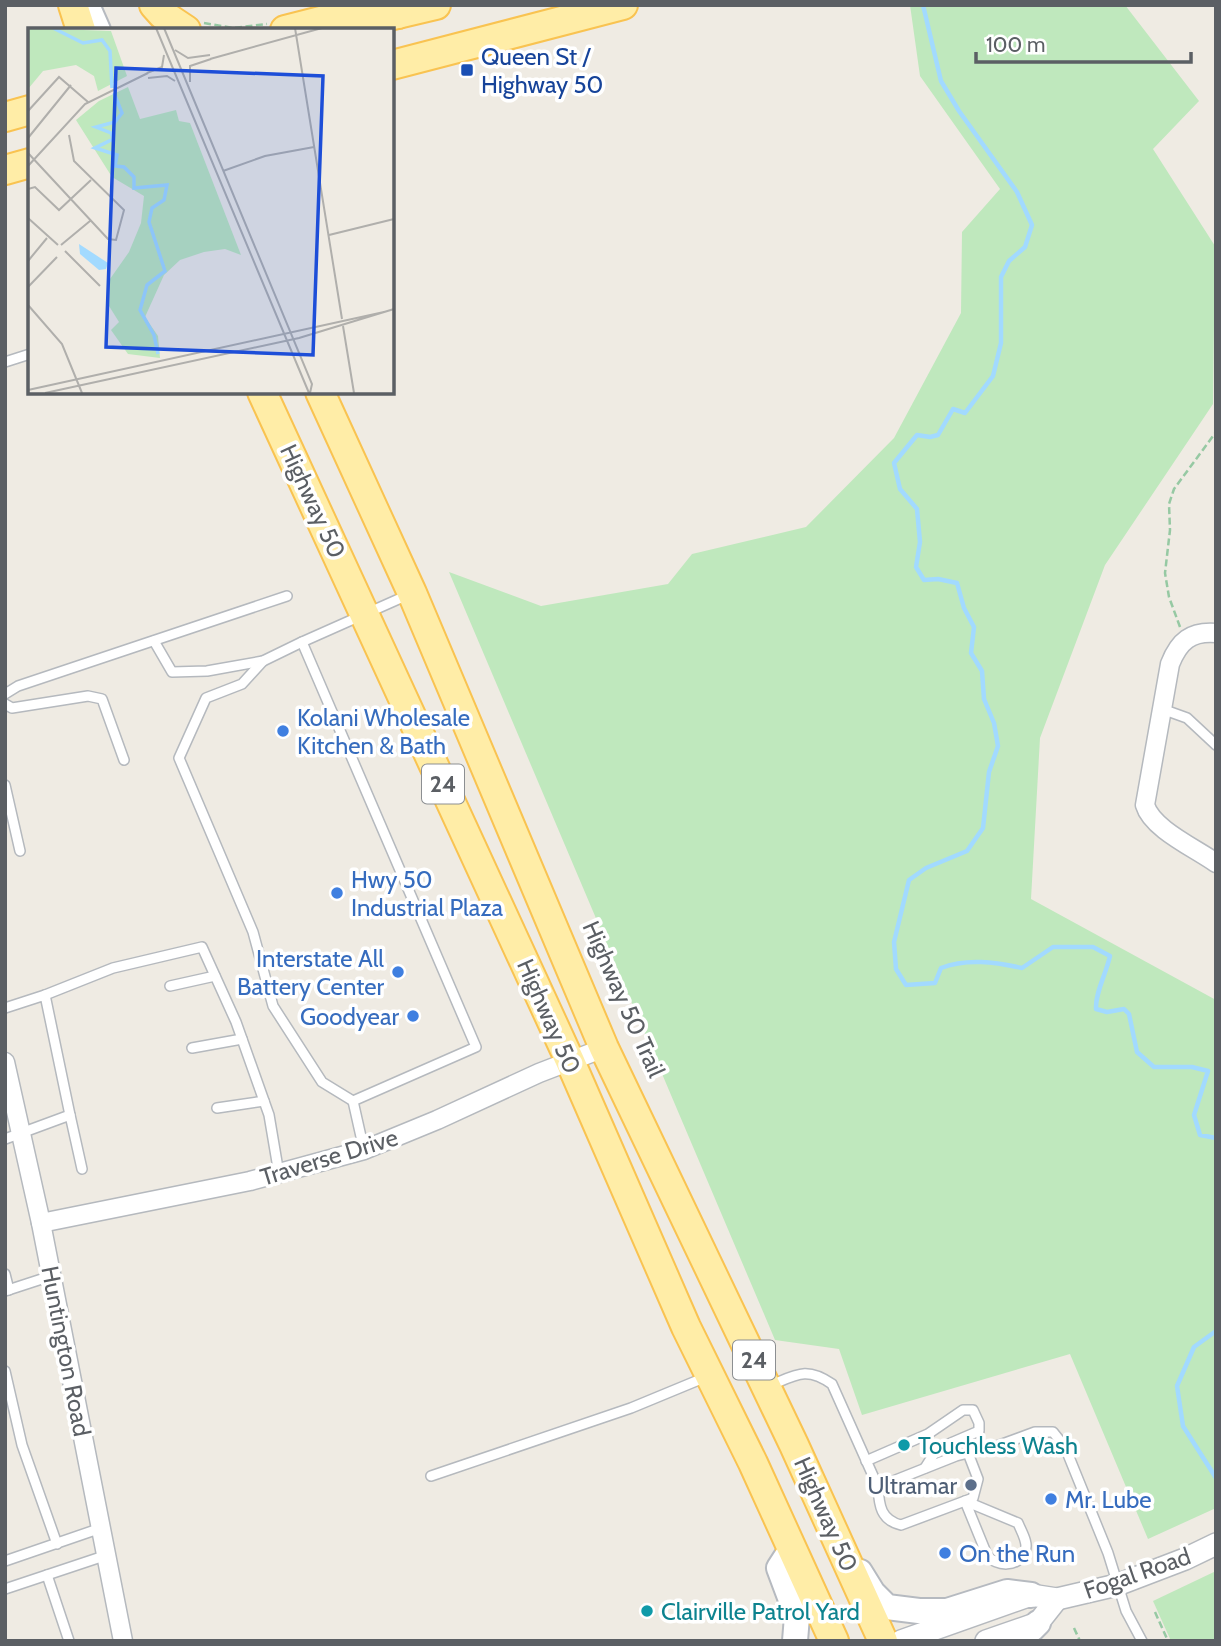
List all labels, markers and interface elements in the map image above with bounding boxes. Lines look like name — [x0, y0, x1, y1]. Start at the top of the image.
scale bar — [976, 21, 1191, 65]
inset map — [28, 28, 394, 394]
text: 100 m — [986, 32, 1045, 57]
place label: Queen St / Highway 50 — [481, 42, 603, 99]
marker: Queen St / Highway 50 — [459, 62, 475, 78]
street label: Highway 50 — [274, 440, 352, 562]
place label: Kolani Wholesale Kitchen & Bath — [297, 703, 470, 760]
marker: Kolani Wholesale Kitchen & Bath — [275, 723, 291, 739]
road number: 24 — [422, 764, 464, 804]
place label: Hwy 50 Industrial Plaza — [351, 865, 504, 922]
marker: Hwy 50 Industrial Plaza — [329, 885, 345, 901]
street label: Highway 50 Trail — [577, 916, 672, 1082]
place label: Interstate All Battery Center — [237, 944, 384, 1001]
street label: Highway 50 — [511, 954, 587, 1078]
marker: Interstate All Battery Center — [390, 964, 406, 980]
place label: Goodyear — [300, 1002, 399, 1031]
marker: Goodyear — [405, 1008, 421, 1024]
street label: Traverse Drive — [257, 1122, 401, 1192]
street label: Huntington Road — [35, 1263, 97, 1439]
road number: 24 — [733, 1340, 775, 1380]
place label: Touchless Wash — [918, 1431, 1078, 1460]
marker: Touchless Wash — [896, 1437, 912, 1453]
street label: Highway 50 — [788, 1452, 864, 1576]
place label: Ultramar — [867, 1471, 957, 1500]
marker: Ultramar — [963, 1477, 979, 1493]
place label: Mr. Lube — [1065, 1485, 1152, 1514]
marker: Mr. Lube — [1043, 1491, 1059, 1507]
place label: On the Run — [959, 1539, 1075, 1568]
street label: Fogal Road — [1080, 1541, 1194, 1605]
marker: On the Run — [937, 1545, 953, 1561]
place label: Clairville Patrol Yard — [661, 1597, 860, 1626]
marker: Clairville Patrol Yard — [639, 1603, 655, 1619]

